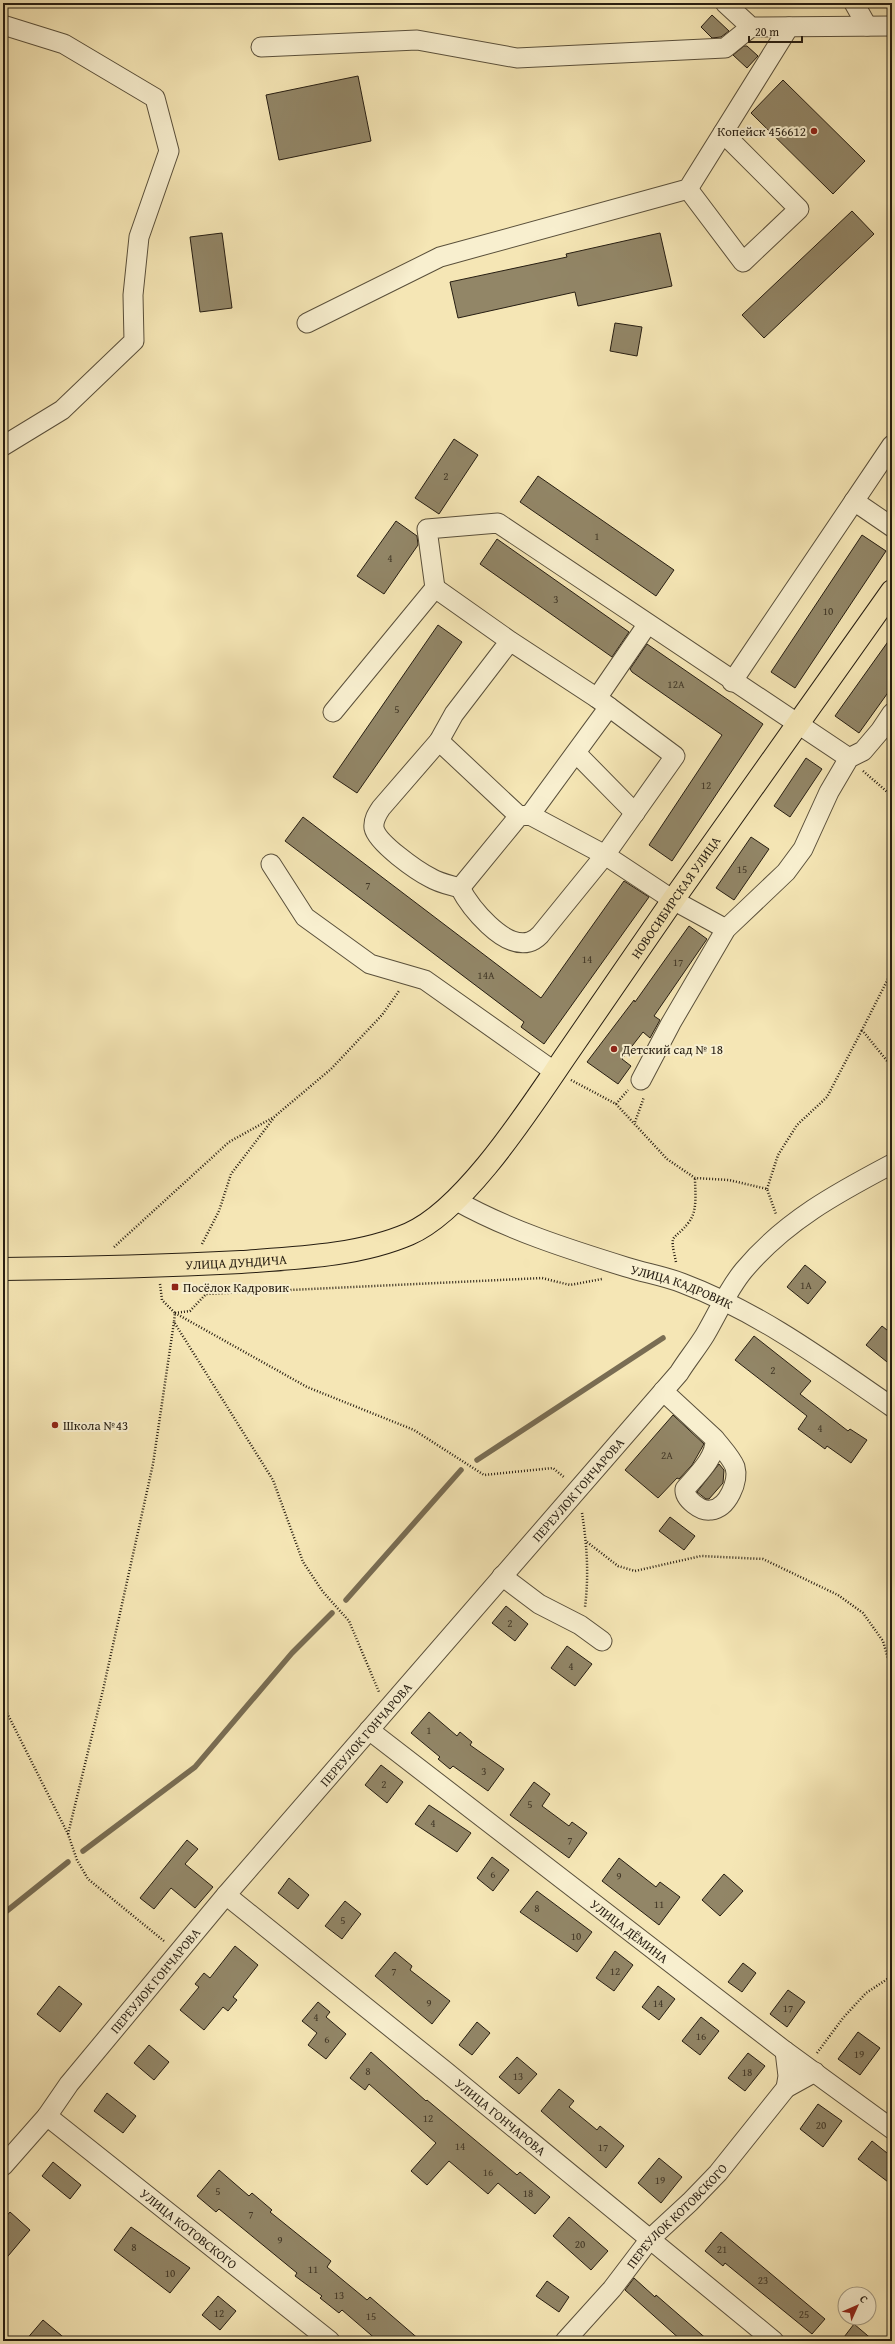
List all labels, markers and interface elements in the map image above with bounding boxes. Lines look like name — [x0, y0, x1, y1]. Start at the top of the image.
scale bar — [749, 18, 802, 44]
text: 20 m — [755, 23, 779, 40]
place label: Копейск 456612 — [717, 122, 806, 141]
marker: Копейск 456612 — [809, 126, 819, 136]
house number: 2 — [443, 468, 449, 484]
house number: 1 — [594, 528, 600, 544]
house number: 4 — [387, 550, 393, 566]
house number: 3 — [553, 591, 559, 607]
house number: 10 — [823, 603, 833, 619]
house number: 12А — [667, 676, 685, 692]
house number: 5 — [394, 701, 400, 717]
house number: 12 — [701, 777, 711, 793]
street label: НОВОСИБИРСКАЯ УЛИЦА — [626, 832, 725, 962]
house number: 15 — [737, 861, 747, 877]
house number: 7 — [365, 877, 371, 893]
house number: 14 — [582, 951, 592, 967]
house number: 17 — [673, 954, 683, 970]
house number: 14А — [477, 967, 495, 983]
place label: Детский сад № 18 — [621, 1040, 723, 1059]
marker: Детский сад № 18 — [609, 1044, 619, 1054]
street label: УЛИЦА ДУНДИЧА — [185, 1249, 288, 1274]
street label: УЛИЦА КАДРОВИК — [629, 1259, 736, 1313]
house number: 1А — [800, 1277, 812, 1293]
place label: Посёлок Кадровик — [183, 1278, 289, 1297]
marker: Посёлок Кадровик — [170, 1282, 180, 1292]
house number: 2 — [770, 1362, 776, 1378]
place label: Школа №43 — [63, 1416, 128, 1435]
marker: Школа №43 — [50, 1420, 60, 1430]
house number: 4 — [817, 1420, 823, 1436]
street label: ПЕРЕУЛОК ГОНЧАРОВА — [527, 1433, 628, 1546]
house number: 2А — [661, 1447, 673, 1463]
house number: 2 — [507, 1615, 513, 1631]
house number: 4 — [568, 1658, 574, 1674]
street label: ПЕРЕУЛОК ГОНЧАРОВА — [315, 1678, 416, 1790]
house number: 1 — [426, 1722, 432, 1738]
house number: 3 — [481, 1763, 487, 1779]
house number: 2 — [381, 1776, 387, 1792]
house number: 5 — [527, 1796, 533, 1812]
house number: 4 — [430, 1815, 436, 1831]
house number: 7 — [567, 1832, 573, 1848]
house number: 6 — [490, 1866, 496, 1882]
house number: 9 — [616, 1868, 622, 1884]
street label: УЛИЦА ДЁМИНА — [586, 1895, 673, 1967]
house number: 11 — [654, 1896, 664, 1912]
house number: 8 — [534, 1900, 540, 1916]
house number: 5 — [340, 1912, 346, 1928]
street label: ПЕРЕУЛОК ГОНЧАРОВА — [105, 1923, 205, 2037]
house number: 10 — [571, 1928, 581, 1944]
house number: 7 — [391, 1963, 397, 1979]
house number: 12 — [610, 1963, 620, 1979]
house number: 9 — [426, 1995, 432, 2011]
house number: 14 — [653, 1995, 663, 2011]
house number: 17 — [783, 2000, 793, 2016]
house number: 4 — [313, 2009, 319, 2025]
house number: 16 — [696, 2028, 706, 2044]
house number: 6 — [324, 2031, 330, 2047]
house number: 19 — [854, 2046, 864, 2062]
house number: 8 — [365, 2063, 371, 2079]
house number: 18 — [742, 2064, 752, 2080]
house number: 13 — [513, 2068, 523, 2084]
street label: УЛИЦА ГОНЧАРОВА — [451, 2074, 550, 2160]
house number: 12 — [423, 2110, 433, 2126]
house number: 20 — [816, 2117, 826, 2133]
house number: 14 — [455, 2138, 465, 2154]
house number: 17 — [598, 2139, 608, 2155]
street label: ПЕРЕУЛОК КОТОВСКОГО — [622, 2159, 732, 2272]
house number: 16 — [483, 2164, 493, 2180]
house number: 19 — [655, 2172, 665, 2188]
house number: 5 — [215, 2183, 221, 2199]
street label: УЛИЦА КОТОВСКОГО — [136, 2184, 242, 2273]
house number: 18 — [523, 2185, 533, 2201]
house number: 7 — [248, 2206, 254, 2222]
house number: 9 — [277, 2232, 283, 2248]
house number: 20 — [575, 2236, 585, 2252]
house number: 8 — [131, 2239, 137, 2255]
house number: 21 — [717, 2241, 727, 2257]
house number: 11 — [308, 2261, 318, 2277]
house number: 10 — [165, 2265, 175, 2281]
house number: 23 — [758, 2272, 768, 2288]
north arrow — [837, 2286, 877, 2326]
house number: 13 — [334, 2287, 344, 2303]
text: С — [856, 2291, 872, 2307]
house number: 12 — [214, 2305, 224, 2321]
house number: 25 — [799, 2306, 809, 2322]
house number: 15 — [366, 2308, 376, 2324]

